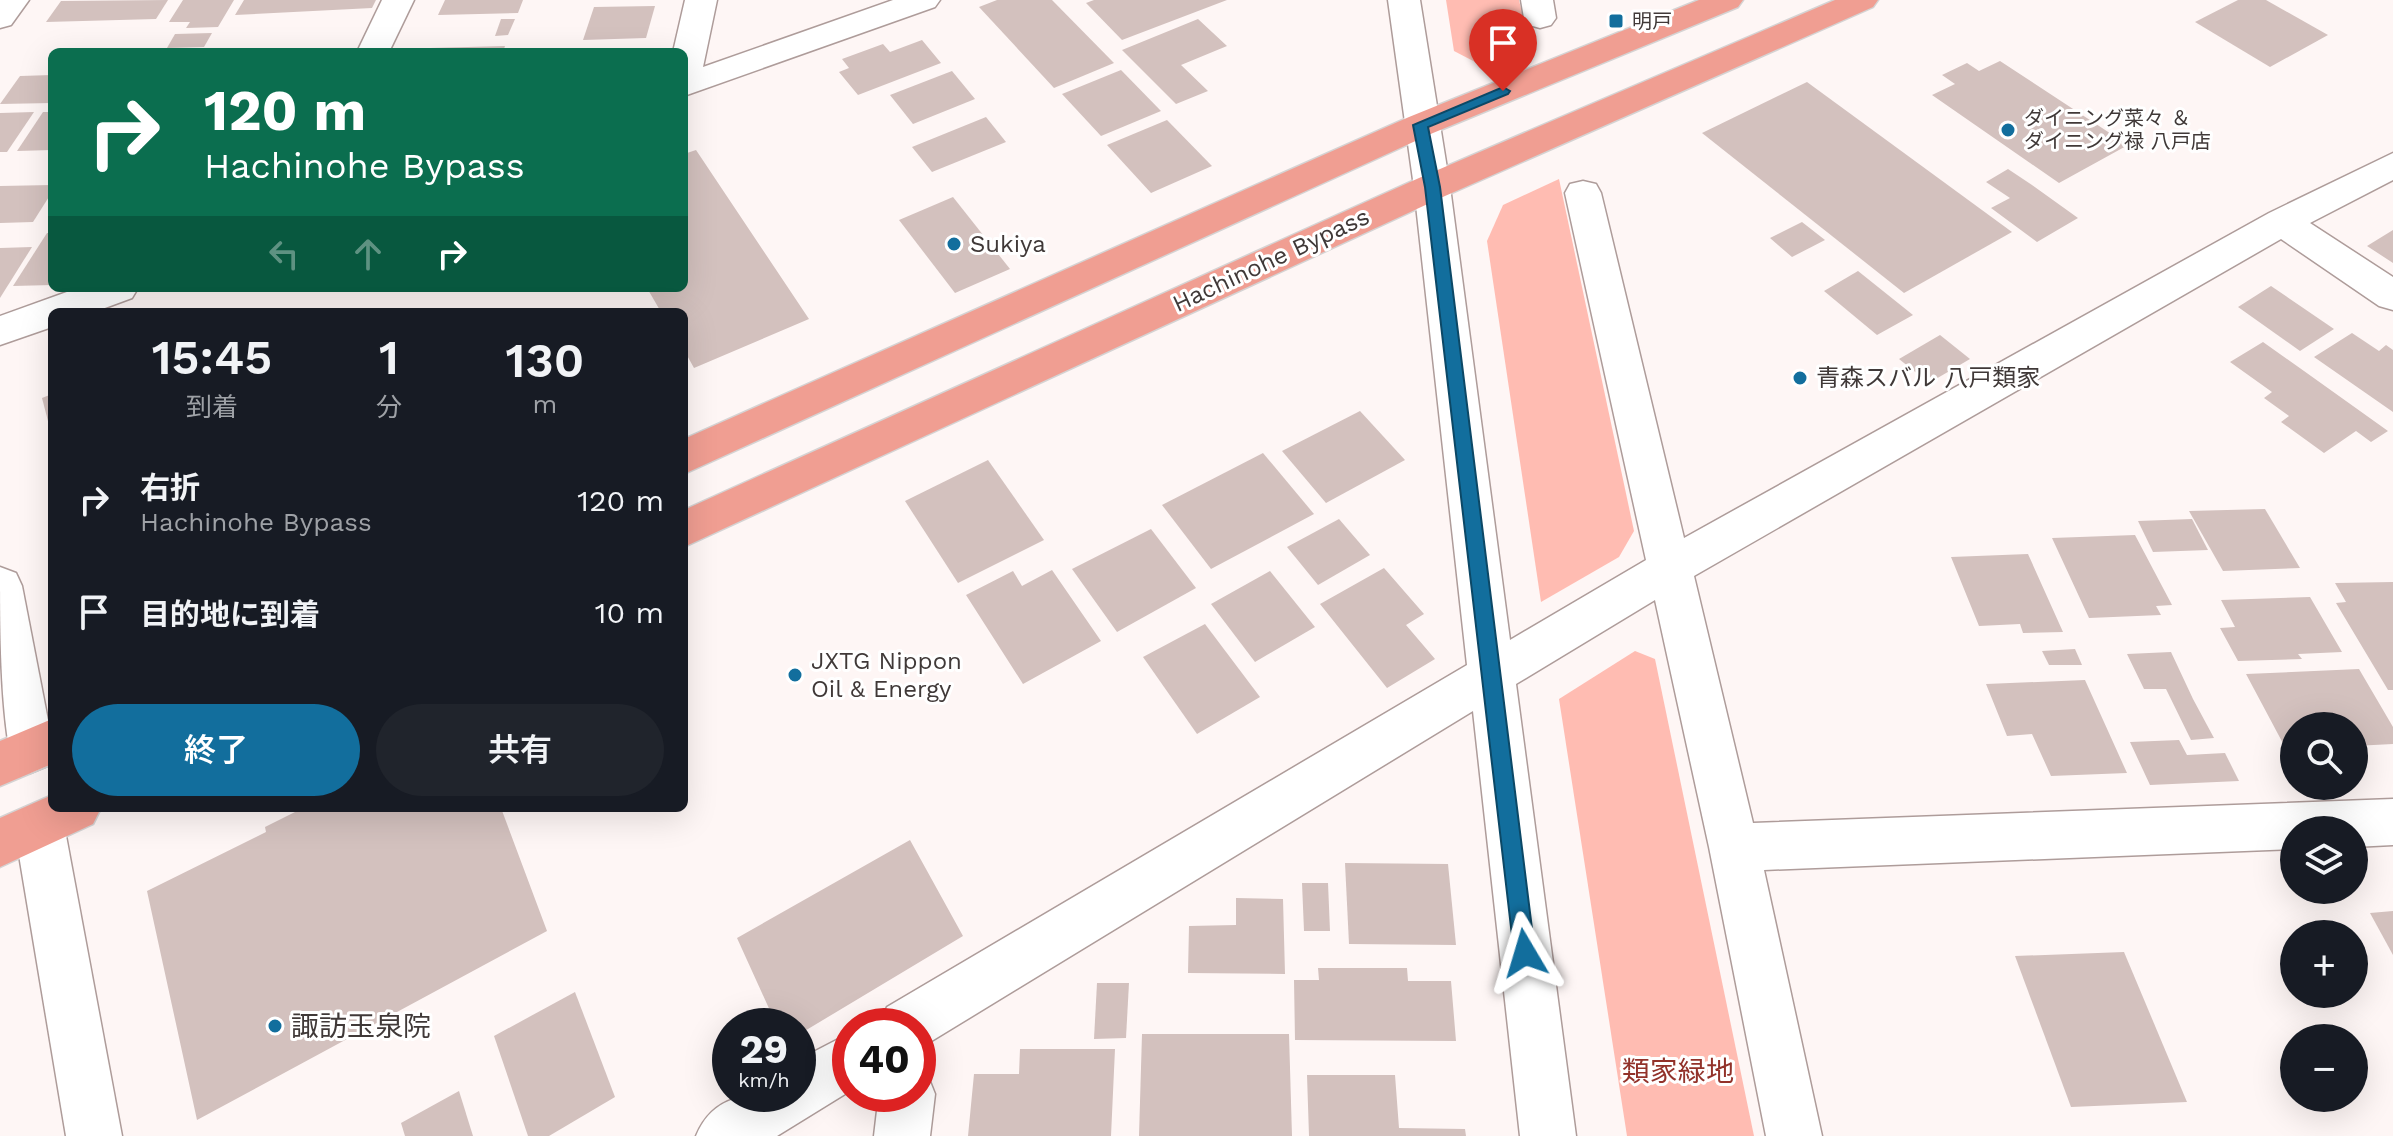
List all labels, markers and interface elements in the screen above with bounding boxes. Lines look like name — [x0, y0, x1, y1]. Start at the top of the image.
pin — [1469, 9, 1537, 91]
place label: 明戸 — [1632, 9, 1672, 33]
marker: 明戸 — [1607, 12, 1625, 30]
icon: arrive — [1481, 21, 1525, 65]
text: 120 m — [204, 78, 366, 144]
icon: right — [72, 80, 176, 184]
place label: ダイニング菜々 ＆ ダイニング禄 八戸店 — [2024, 106, 2211, 153]
marker: ダイニング菜々 ＆ ダイニング禄 八戸店 — [1999, 121, 2017, 139]
text: Hachinohe Bypass — [204, 145, 525, 187]
street label: Hachinohe Bypass — [1168, 202, 1374, 318]
place label: Sukiya — [970, 230, 1046, 258]
icon: left — [262, 232, 306, 276]
icon: ahead — [346, 232, 390, 276]
icon: right — [430, 232, 474, 276]
marker: Sukiya — [945, 235, 963, 253]
text: 15:45 — [152, 329, 272, 386]
text: 1 — [379, 329, 399, 386]
text: 130 — [506, 332, 584, 389]
place label: 青森スバル 八戸類家 — [1816, 364, 2040, 392]
marker: 青森スバル 八戸類家 — [1791, 369, 1809, 387]
text: m — [533, 389, 557, 419]
text: 到着 — [186, 392, 238, 422]
text: 分 — [376, 392, 402, 422]
text: 右折 — [140, 470, 200, 505]
icon: right — [72, 478, 116, 522]
text: 120 m — [577, 483, 664, 518]
text: Hachinohe Bypass — [140, 507, 372, 537]
icon: arrive — [72, 590, 116, 634]
text: 10 m — [595, 595, 664, 630]
text: 目的地に到着 — [140, 597, 320, 632]
place label: JXTG Nippon Oil & Energy — [811, 647, 962, 703]
marker: JXTG Nippon Oil & Energy — [786, 666, 804, 684]
button: 終了 — [72, 704, 360, 796]
button: 共有 — [376, 704, 664, 796]
map controls — [2280, 712, 2368, 1112]
button: search — [2280, 712, 2368, 800]
button: layers — [2280, 816, 2368, 904]
position arrow — [1483, 911, 1567, 995]
button: + — [2280, 920, 2368, 1008]
speed limit sign: 40 — [832, 1008, 936, 1112]
place label: 諏訪玉泉院 — [291, 1010, 431, 1043]
marker: 諏訪玉泉院 — [266, 1017, 284, 1035]
button: − — [2280, 1024, 2368, 1112]
text: 29 — [740, 1026, 788, 1073]
park label: 類家緑地 — [1622, 1055, 1734, 1088]
text: km/h — [738, 1068, 790, 1092]

